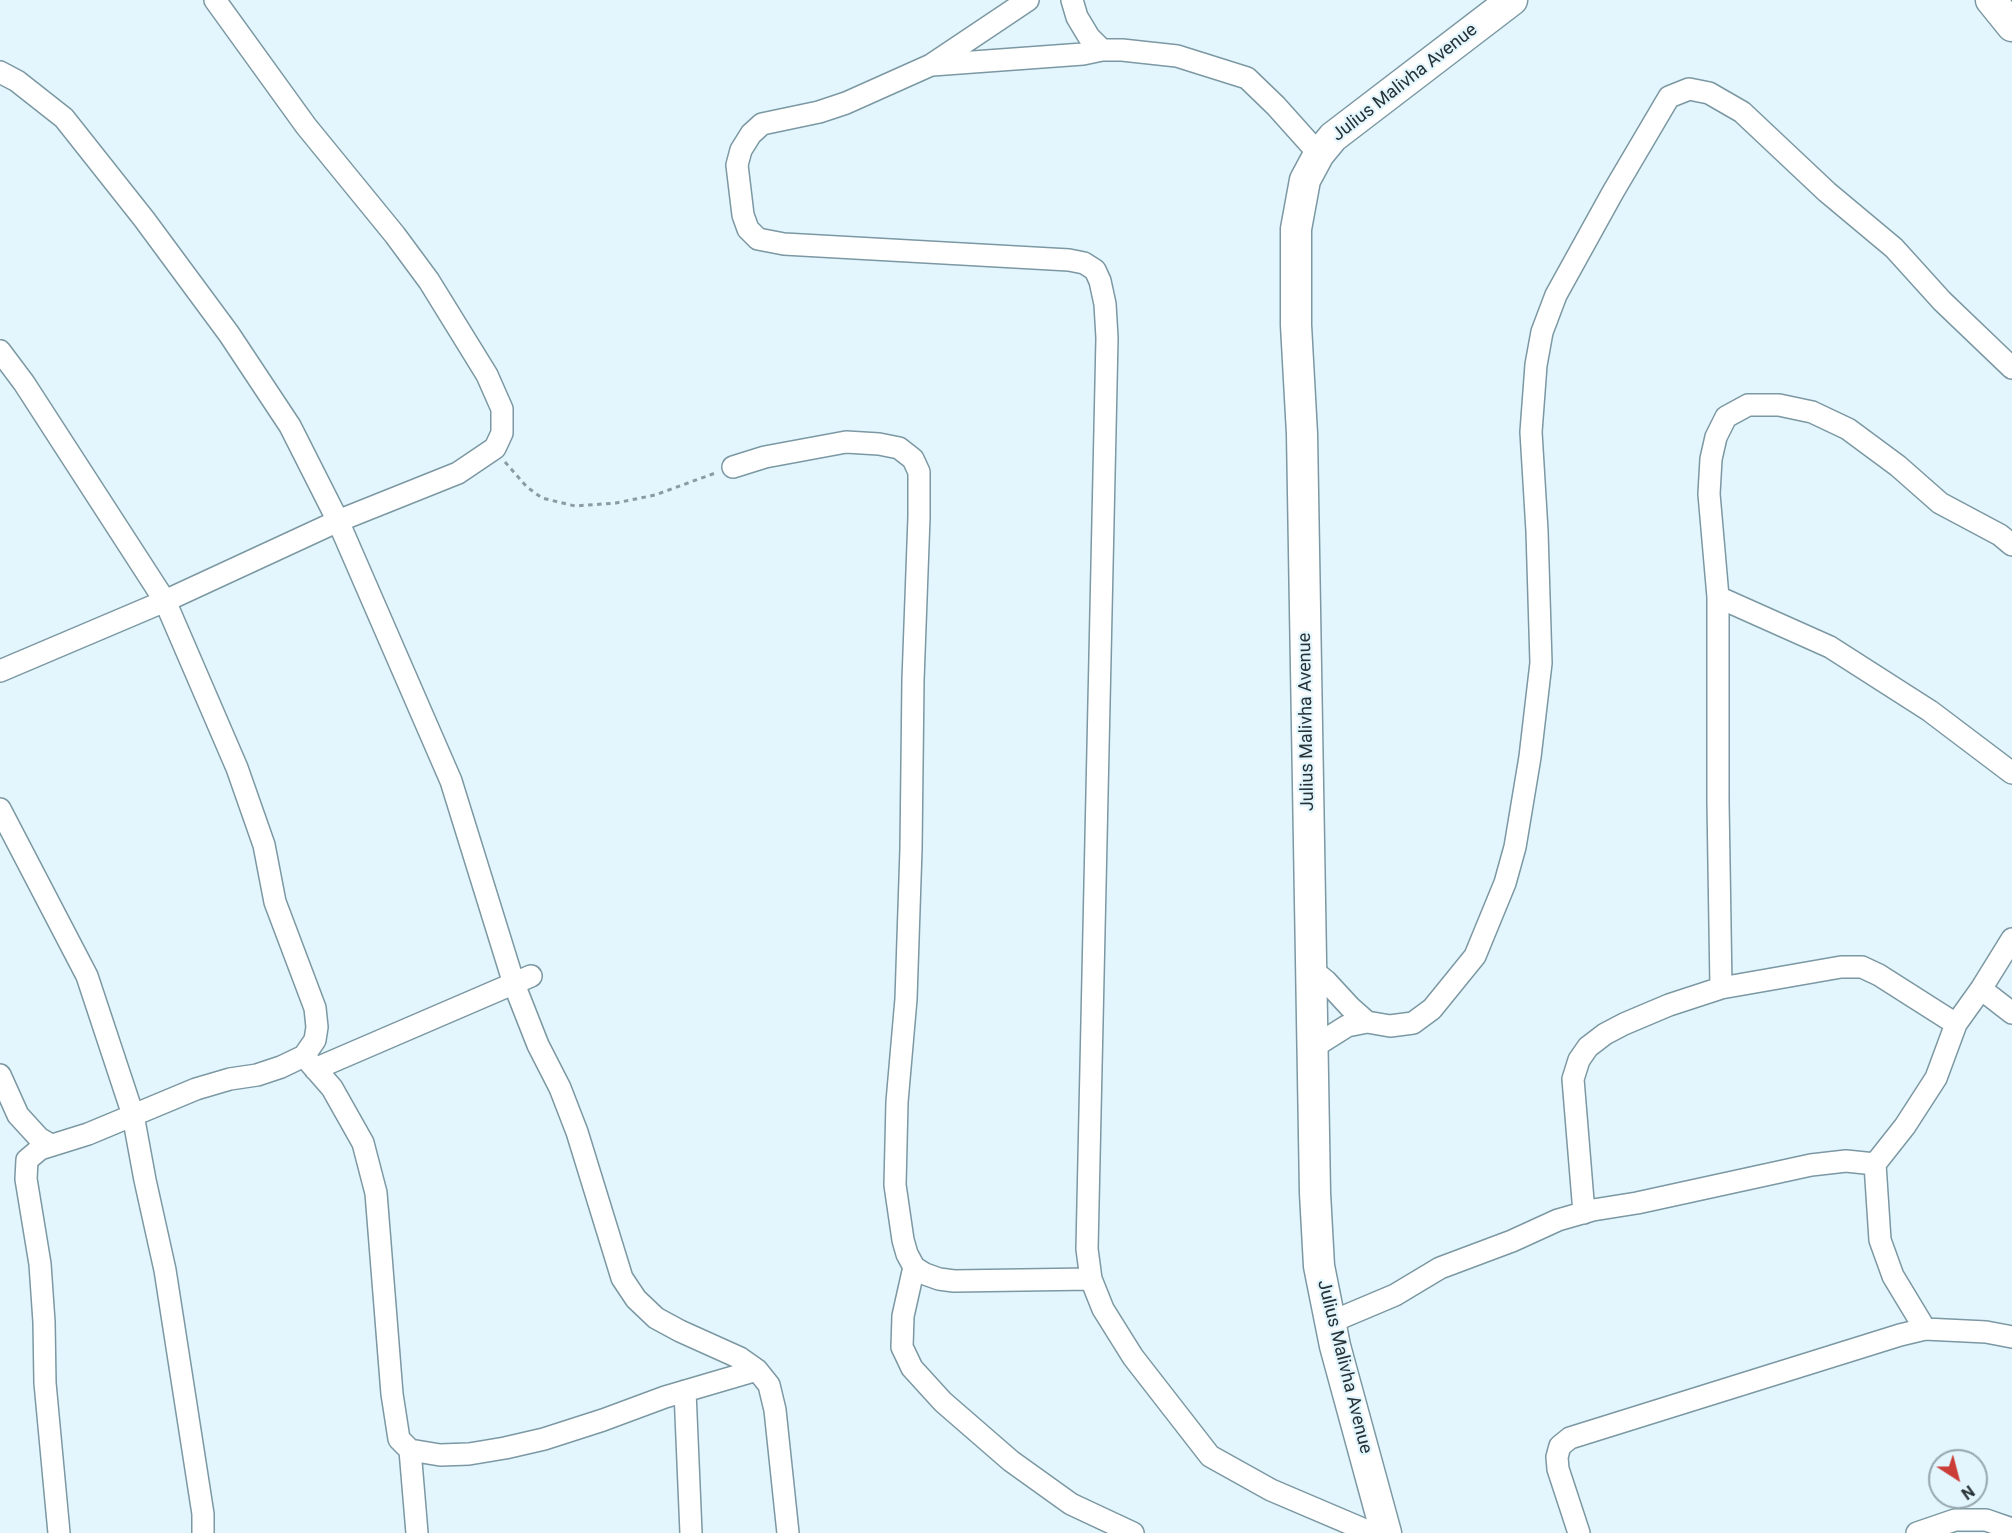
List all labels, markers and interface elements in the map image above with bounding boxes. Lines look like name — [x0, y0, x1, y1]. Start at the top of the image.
street label: Julius Malivha Avenue — [1328, 20, 1482, 146]
street label: Julius Malivha Avenue — [1295, 633, 1319, 811]
street label: Julius Malivha Avenue — [1312, 1278, 1376, 1456]
north arrow — [1928, 1449, 1988, 1509]
text: N — [1958, 1481, 1978, 1503]

